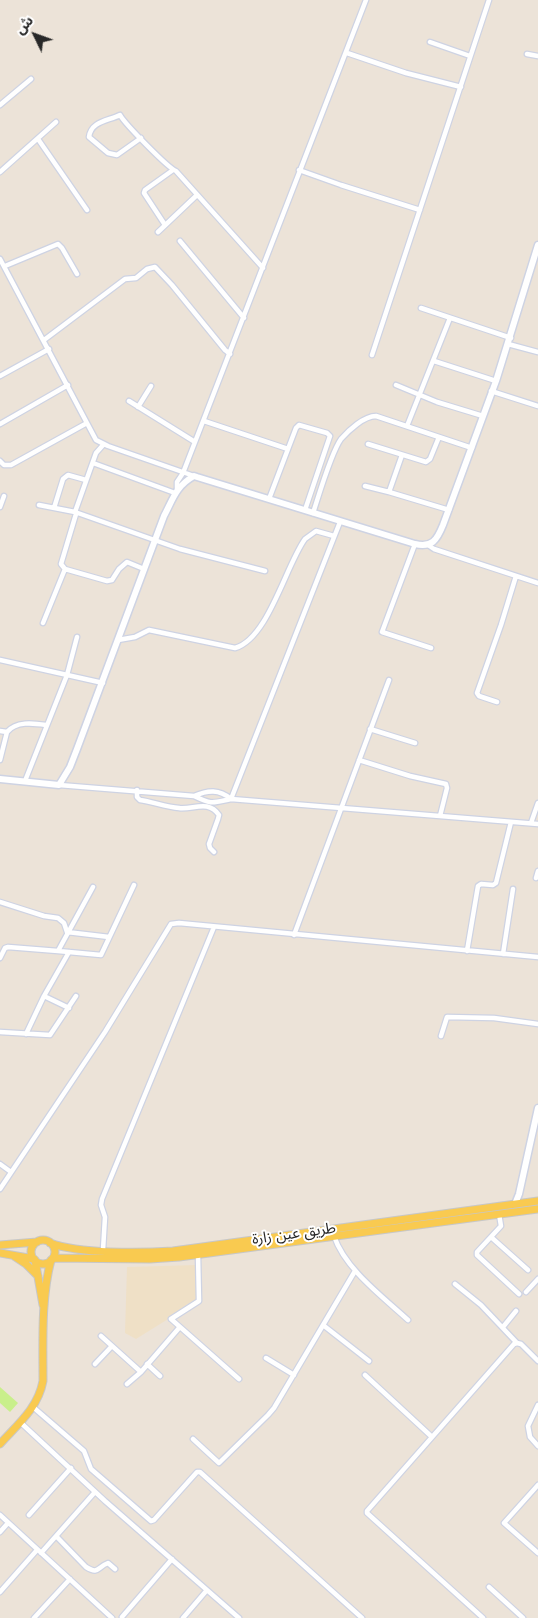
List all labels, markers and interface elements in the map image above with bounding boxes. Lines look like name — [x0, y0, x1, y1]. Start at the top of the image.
north arrow — [10, 10, 60, 60]
text: ش — [11, 12, 36, 37]
street label: طريق عين زارة — [251, 1219, 337, 1249]

